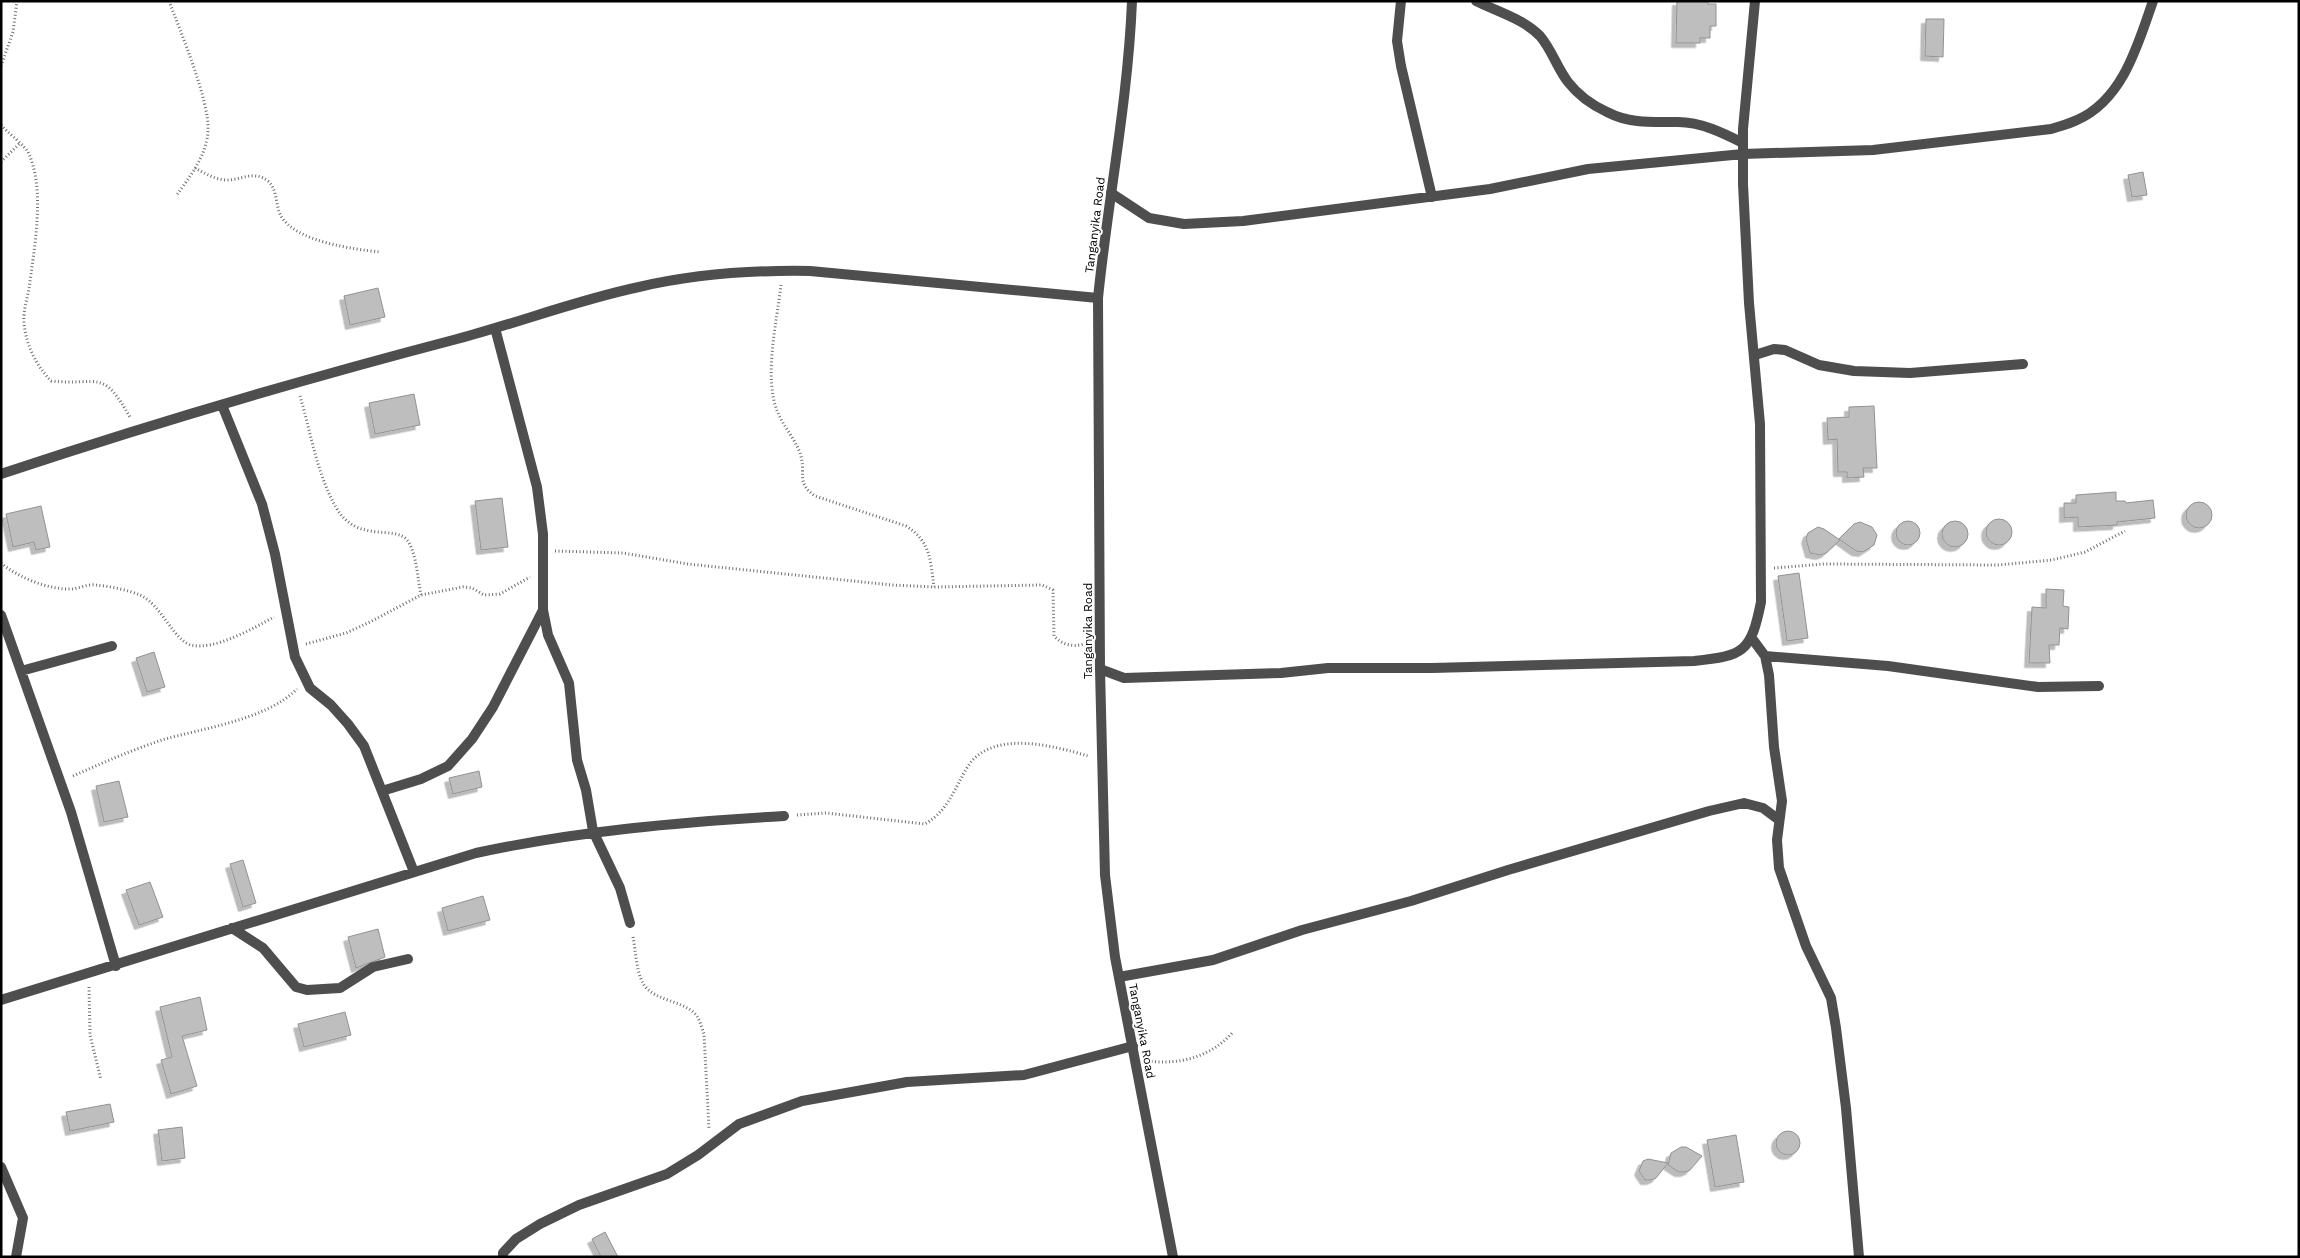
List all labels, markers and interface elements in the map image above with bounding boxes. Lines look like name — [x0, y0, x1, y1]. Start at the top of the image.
street label: Tanganyika Road — [1082, 176, 1108, 274]
street label: Tanganyika Road — [1081, 583, 1095, 679]
street label: Tanganyika Road — [1126, 982, 1158, 1080]

